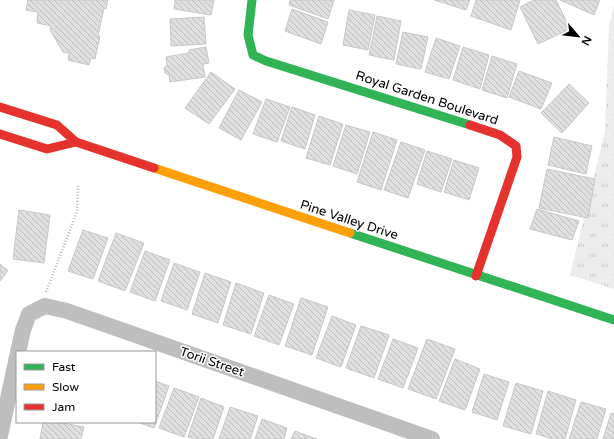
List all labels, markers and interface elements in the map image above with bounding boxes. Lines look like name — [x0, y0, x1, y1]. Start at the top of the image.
north arrow — [558, 16, 598, 56]
text: N — [579, 34, 594, 47]
street label: Royal Garden Boulevard — [354, 67, 500, 129]
street label: Pine Valley Drive — [298, 197, 400, 243]
street label: Torii Street — [178, 344, 246, 380]
legend — [16, 351, 156, 423]
text: Fast — [52, 360, 76, 374]
text: Slow — [52, 380, 79, 394]
text: Jam — [52, 400, 75, 414]

